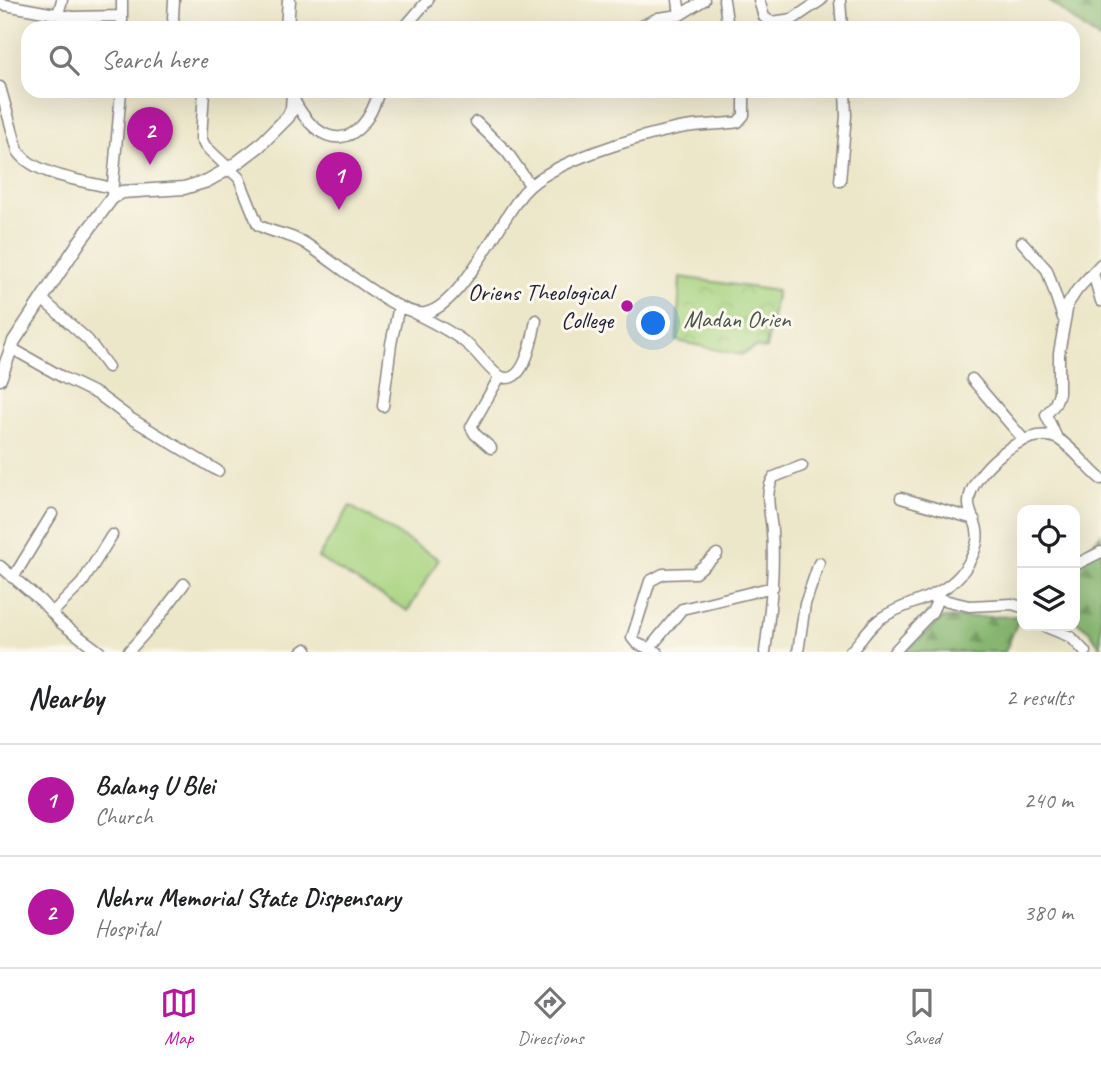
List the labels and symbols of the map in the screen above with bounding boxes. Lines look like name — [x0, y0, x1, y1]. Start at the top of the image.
pin: 2 — [127, 107, 173, 165]
pin: 1 — [316, 152, 362, 210]
place label: Oriens Theological College — [468, 277, 617, 335]
marker: Oriens Theological College — [619, 298, 635, 314]
park label: Madan Orien — [683, 304, 792, 334]
your location — [636, 306, 670, 340]

